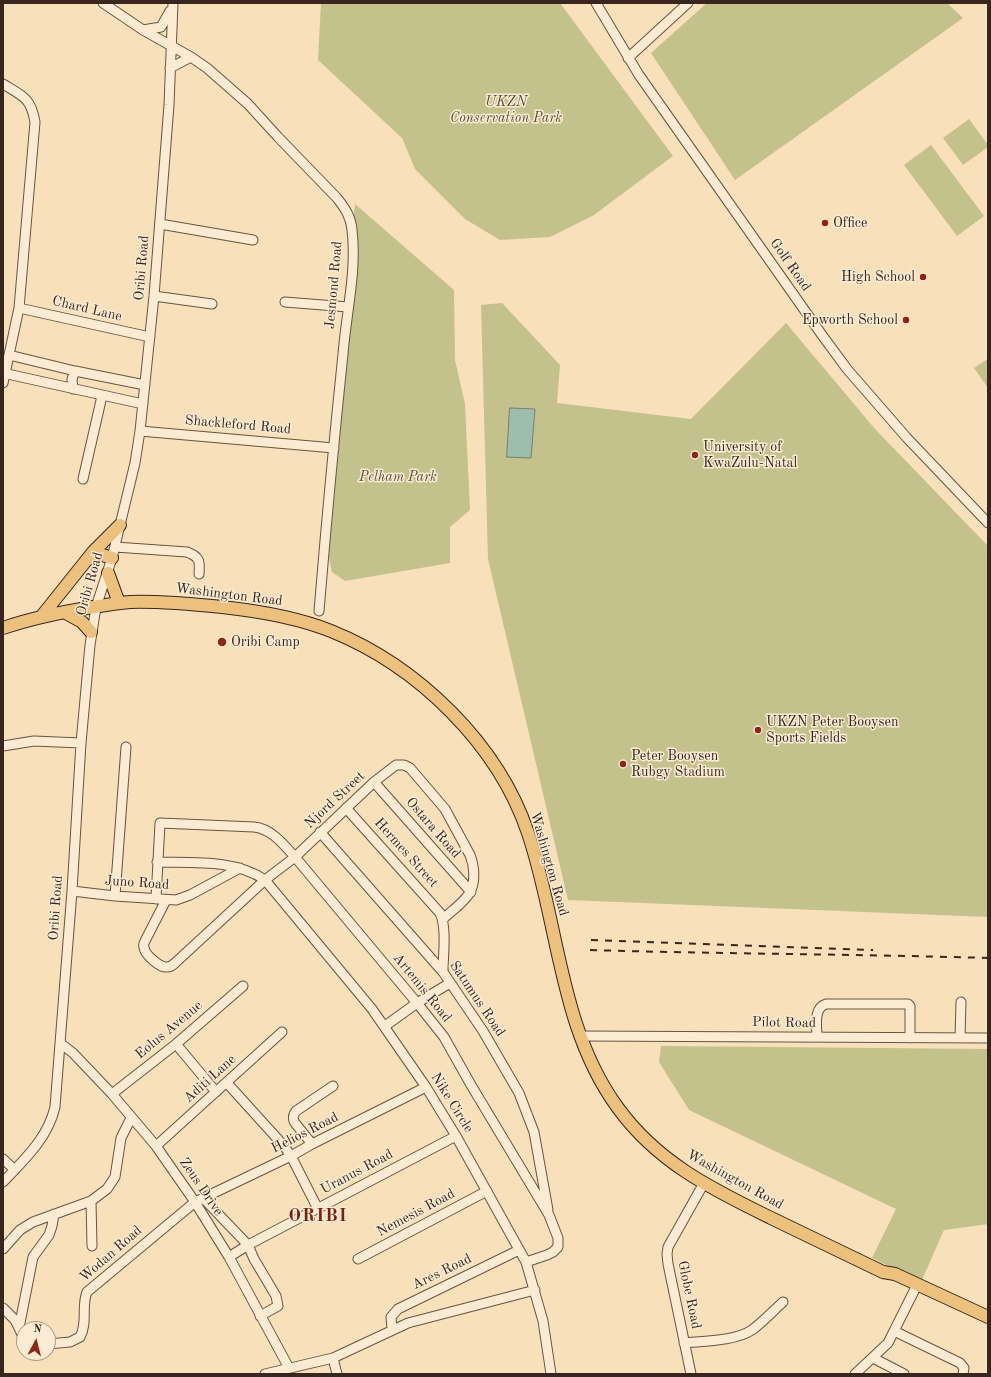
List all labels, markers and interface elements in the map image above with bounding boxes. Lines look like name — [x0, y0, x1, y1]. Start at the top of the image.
park label: UKZN Conservation Park — [450, 94, 562, 126]
place label: Office — [833, 215, 867, 231]
marker: Office — [820, 218, 830, 228]
street label: Oribi Road — [131, 235, 153, 301]
street label: Golf Road — [766, 235, 814, 295]
street label: Jesmond Road — [322, 240, 346, 330]
place label: High School — [841, 269, 915, 285]
marker: High School — [918, 272, 928, 282]
street label: Chard Lane — [50, 293, 124, 325]
place label: Epworth School — [802, 312, 898, 328]
marker: Epworth School — [901, 315, 911, 325]
street label: Shackleford Road — [184, 412, 292, 438]
place label: University of KwaZulu-Natal — [703, 439, 797, 472]
marker: University of KwaZulu-Natal — [690, 450, 700, 460]
park label: Pelham Park — [359, 469, 437, 485]
street label: Oribi Road — [73, 550, 107, 618]
street label: Washington Road — [174, 580, 284, 610]
place label: Oribi Camp — [231, 634, 300, 650]
marker: Oribi Camp — [216, 636, 228, 648]
place label: UKZN Peter Booysen Sports Fields — [766, 714, 899, 746]
marker: UKZN Peter Booysen Sports Fields — [753, 725, 763, 735]
place label: Peter Booysen Rubgy Stadium — [631, 748, 725, 780]
marker: Peter Booysen Rubgy Stadium — [618, 759, 628, 769]
street label: Njord Street — [301, 768, 369, 832]
street label: Ostara Road — [402, 794, 464, 862]
street label: Washington Road — [526, 810, 572, 918]
street label: Hermes Street — [370, 815, 442, 891]
street label: Juno Road — [104, 872, 170, 894]
street label: Oribi Road — [45, 875, 67, 941]
street label: Artemis Road — [389, 950, 455, 1026]
street label: Satumus Road — [446, 958, 508, 1040]
street label: Eolus Avenue — [132, 997, 206, 1063]
street label: Pilot Road — [752, 1014, 816, 1032]
street label: Aditi Lane — [180, 1051, 240, 1107]
street label: Nike Circle — [427, 1070, 477, 1136]
street label: Helios Road — [269, 1109, 341, 1157]
street label: Uranus Road — [318, 1146, 396, 1198]
street label: Washington Road — [684, 1147, 786, 1213]
street label: Zeus Drive — [175, 1155, 227, 1219]
street label: Nemesis Road — [374, 1185, 458, 1241]
district label: ORIBI — [288, 1205, 348, 1227]
street label: Wodan Road — [76, 1222, 146, 1286]
street label: Ares Road — [410, 1250, 474, 1294]
street label: Globe Road — [674, 1259, 704, 1331]
north arrow — [16, 1321, 56, 1361]
text: N — [33, 1324, 42, 1336]

